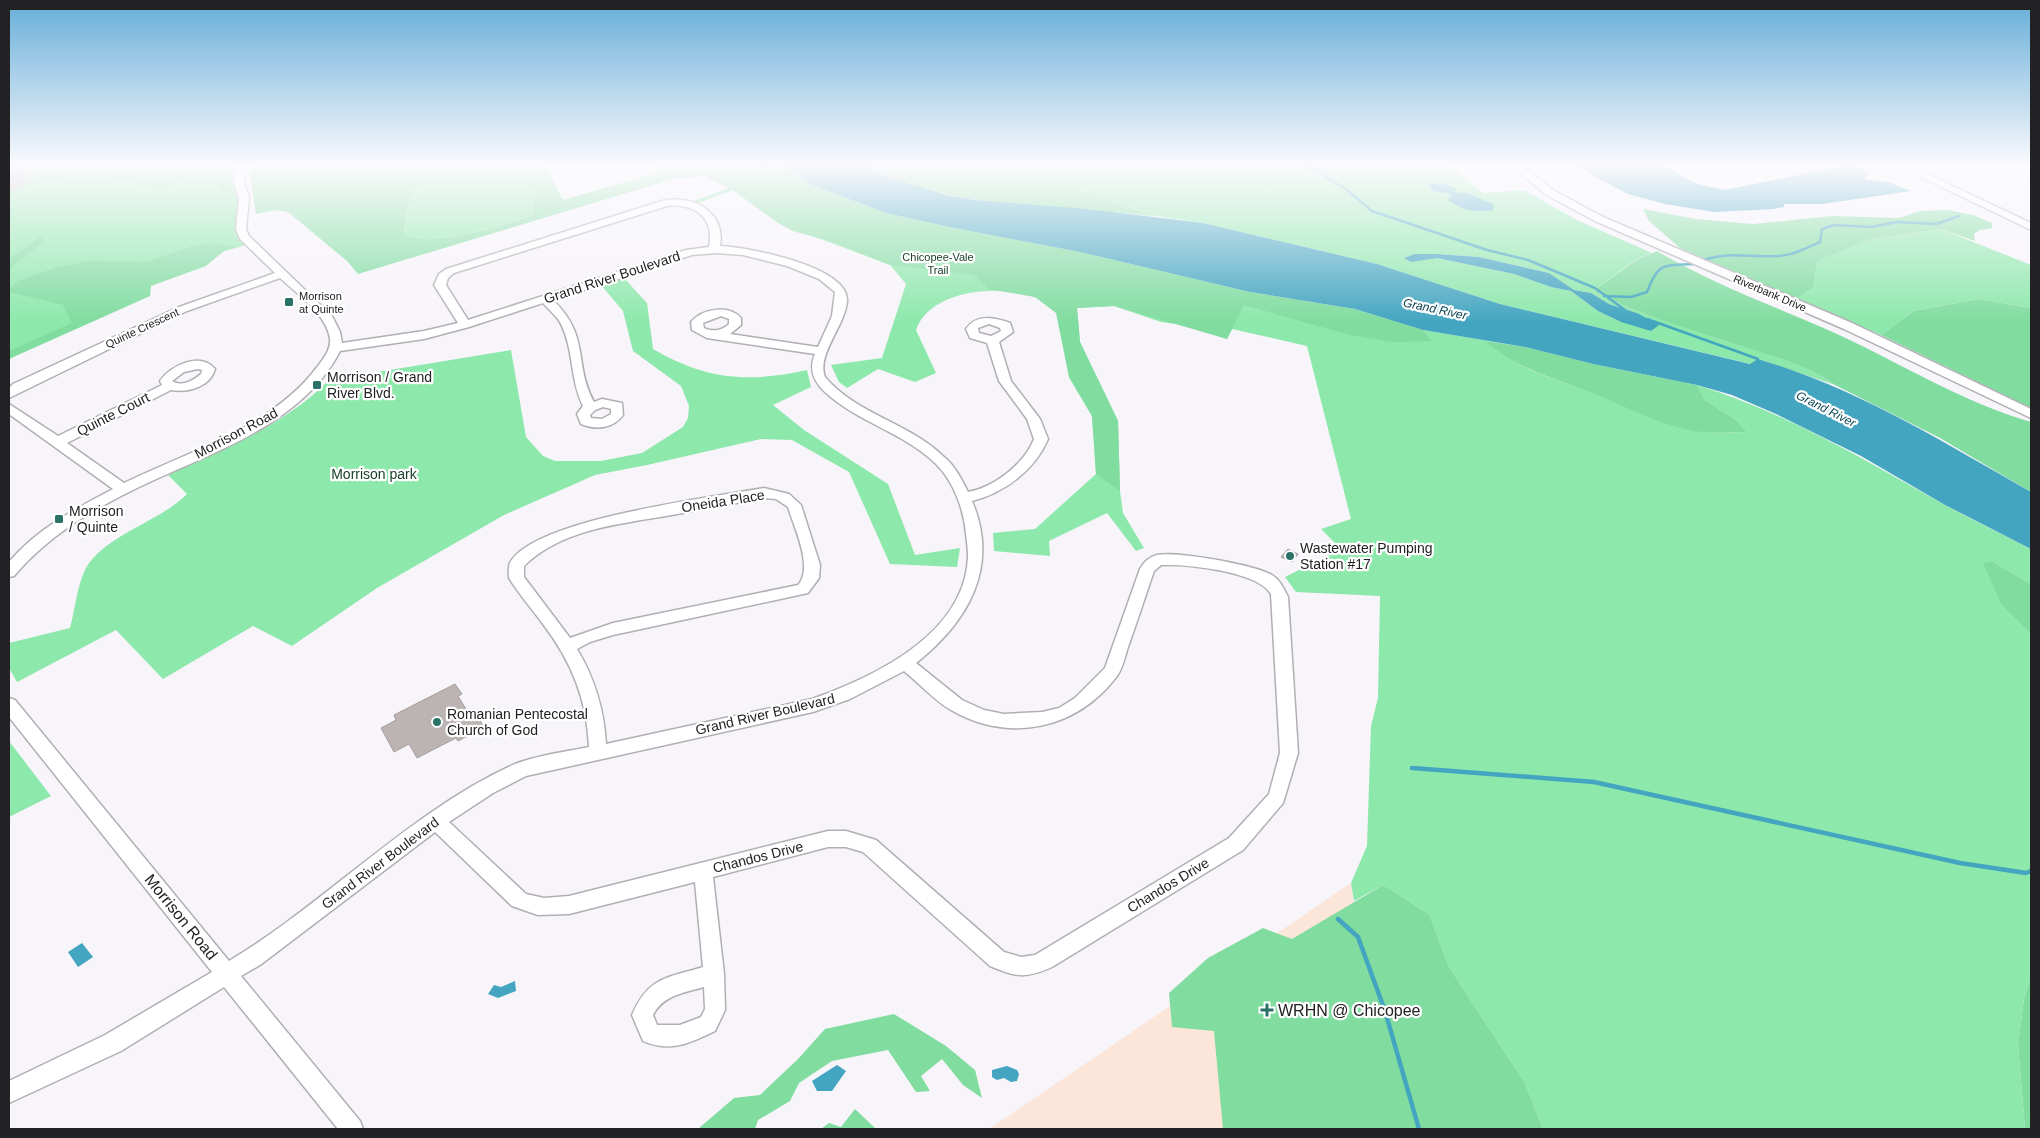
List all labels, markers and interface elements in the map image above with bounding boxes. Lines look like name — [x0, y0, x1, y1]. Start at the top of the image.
street label: Grand River Boulevard — [542, 247, 682, 307]
park label: Chicopee-Vale Trail — [902, 251, 974, 276]
street label: Riverbank Drive — [1732, 272, 1808, 314]
place label: Morrison at Quinte — [299, 290, 344, 315]
water label: Grand River — [1402, 295, 1469, 323]
marker: Morrison at Quinte — [283, 296, 295, 308]
street label: Quinte Crescent — [103, 306, 181, 350]
place label: Morrison / Grand River Blvd. — [327, 369, 432, 401]
marker: Morrison / Grand River Blvd. — [311, 379, 323, 391]
water label: Grand River — [1794, 388, 1859, 430]
street label: Quinte Court — [74, 389, 152, 439]
street label: Morrison Road — [192, 404, 280, 462]
park label: Morrison park — [331, 466, 418, 482]
street label: Oneida Place — [680, 486, 766, 515]
place label: Morrison / Quinte — [69, 503, 123, 535]
marker: Morrison / Quinte — [53, 513, 65, 525]
place label: Wastewater Pumping Station #17 — [1300, 540, 1433, 572]
marker: Wastewater Pumping Station #17 — [1284, 550, 1296, 562]
street label: Grand River Boulevard — [694, 690, 836, 738]
place label: Romanian Pentecostal Church of God — [447, 706, 588, 738]
marker: Romanian Pentecostal Church of God — [431, 716, 443, 728]
street label: Grand River Boulevard — [318, 814, 442, 912]
street label: Chandos Drive — [711, 838, 805, 876]
street label: Chandos Drive — [1124, 854, 1212, 916]
street label: Morrison Road — [141, 871, 221, 963]
place label: WRHN @ Chicopee — [1278, 1002, 1421, 1019]
marker: WRHN @ Chicopee — [1260, 1003, 1274, 1017]

